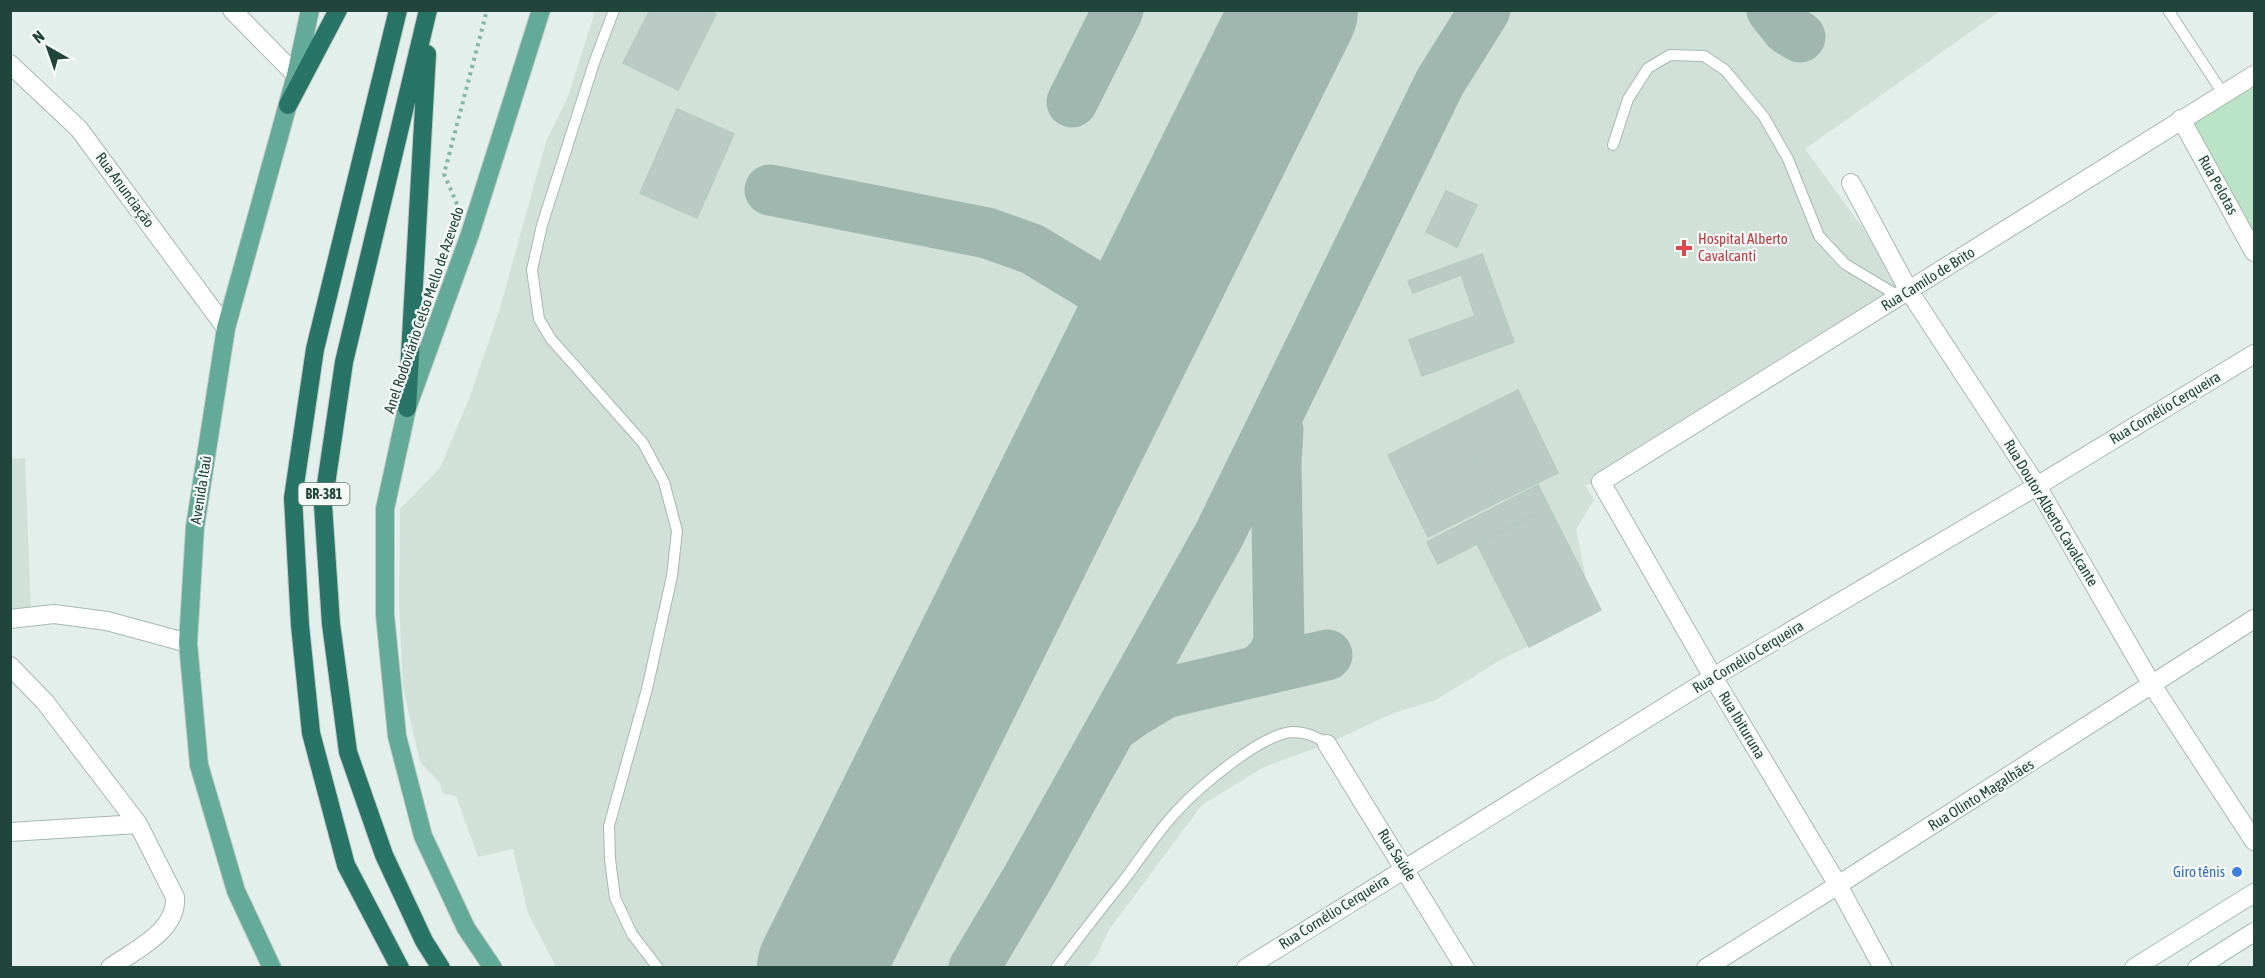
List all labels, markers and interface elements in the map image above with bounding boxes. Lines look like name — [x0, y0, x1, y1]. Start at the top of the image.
north arrow — [18, 18, 78, 78]
text: N — [29, 27, 48, 46]
street label: Rua Anunciação — [93, 149, 158, 230]
street label: Rua Pelotas — [2195, 152, 2242, 217]
street label: Anel Rodoviário Celso Mello de Azevedo — [380, 204, 467, 415]
place label: Hospital Alberto Cavalcanti — [1698, 230, 1788, 264]
marker: Hospital Alberto Cavalcanti — [1675, 239, 1693, 257]
street label: Rua Camilo de Brito — [1878, 243, 1978, 314]
street label: Rua Cornélio Cerqueira — [2106, 368, 2223, 447]
street label: Rua Doutor Alberto Cavalcante — [2001, 436, 2102, 589]
street label: Avenida Itaú — [187, 454, 214, 526]
road number: BR-381 — [298, 483, 350, 505]
street label: Rua Cornélio Cerqueira — [1689, 617, 1806, 696]
street label: Rua Ibituruna — [1716, 688, 1769, 762]
street label: Rua Olinto Magalhães — [1925, 755, 2037, 834]
street label: Rua Saúde — [1375, 826, 1420, 884]
place label: Giro tênis — [2173, 863, 2225, 880]
marker: Giro tênis — [2230, 865, 2244, 879]
street label: Rua Cornélio Cerqueira — [1276, 871, 1392, 952]

